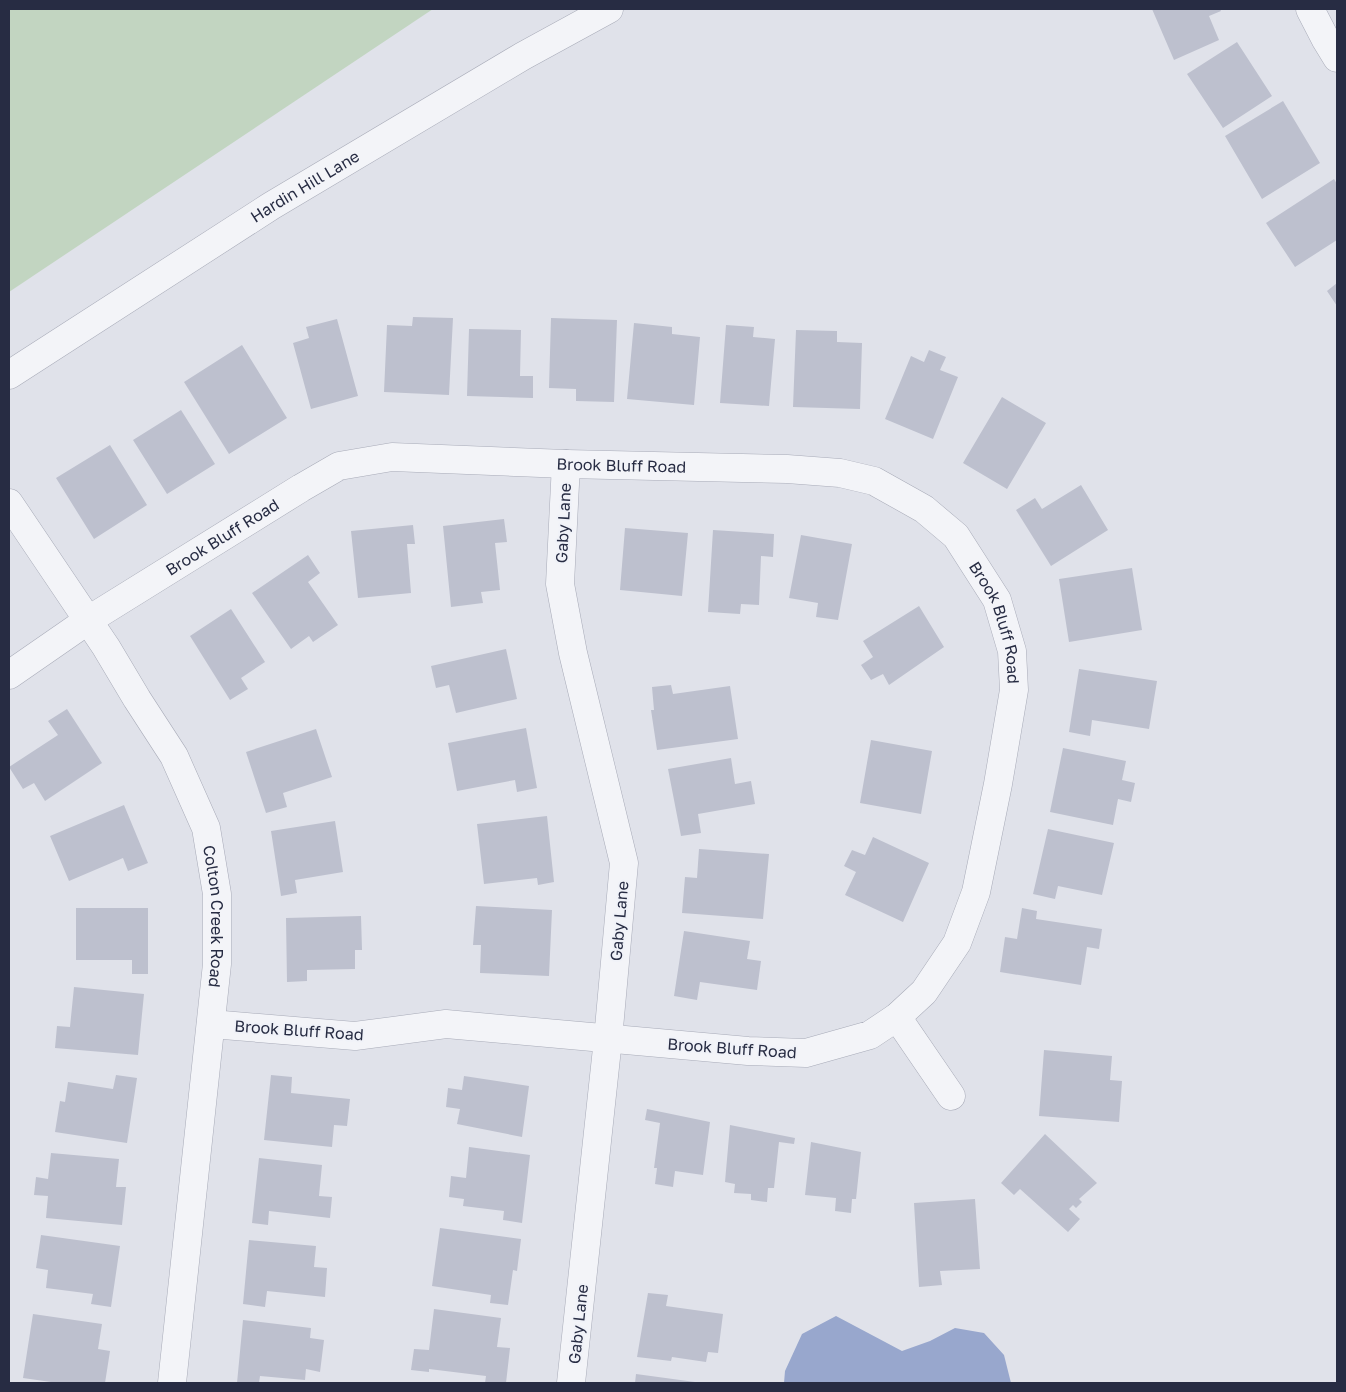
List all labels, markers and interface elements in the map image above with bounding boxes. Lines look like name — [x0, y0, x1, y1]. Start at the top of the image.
street label: Hardin Hill Lane — [247, 146, 363, 227]
street label: Brook Bluff Road — [556, 454, 686, 477]
street label: Gaby Lane — [551, 482, 575, 564]
street label: Brook Bluff Road — [162, 494, 283, 580]
street label: Brook Bluff Road — [965, 558, 1024, 684]
street label: Colton Creek Road — [199, 844, 227, 989]
street label: Gaby Lane — [606, 880, 632, 962]
street label: Brook Bluff Road — [234, 1016, 364, 1044]
street label: Brook Bluff Road — [667, 1034, 797, 1062]
street label: Gaby Lane — [564, 1283, 592, 1365]

